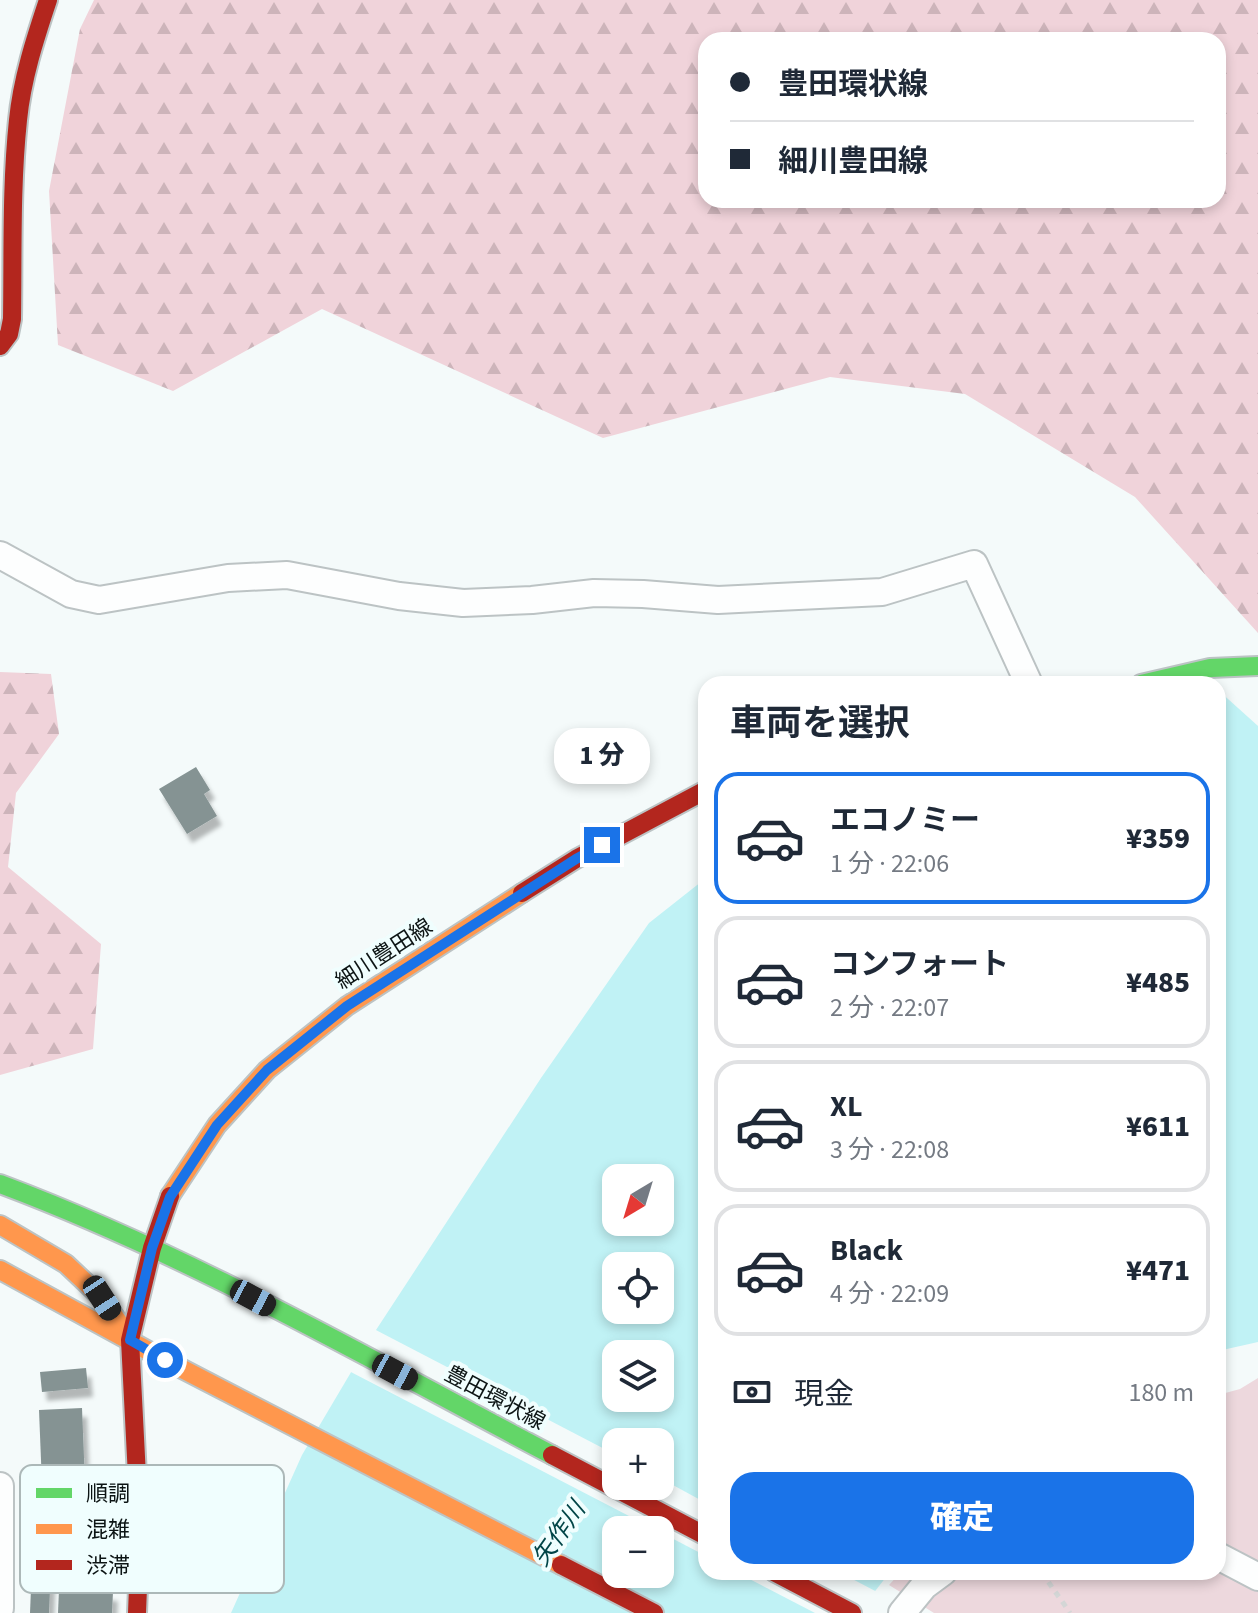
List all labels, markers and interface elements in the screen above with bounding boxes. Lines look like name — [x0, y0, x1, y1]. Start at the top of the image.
text: 豊田環状線 — [778, 63, 928, 106]
text: 細川豊田線 — [778, 140, 928, 183]
text: 車両を選択 — [730, 698, 910, 749]
callout: 1 分 — [554, 729, 650, 785]
text: 1 分 — [579, 737, 625, 774]
text: エコノミー — [830, 799, 980, 842]
icon: car — [734, 802, 806, 874]
text: ¥359 — [1126, 817, 1190, 860]
route end — [584, 827, 620, 863]
text: 1 分 · 22:06 — [830, 845, 949, 882]
street label: 細川豊田線 — [329, 911, 439, 997]
text: コンフォート — [830, 943, 1009, 986]
icon: car — [734, 946, 806, 1018]
text: ¥485 — [1126, 961, 1190, 1004]
text: 2 分 · 22:07 — [830, 989, 949, 1026]
text: XL — [830, 1085, 863, 1128]
icon: car — [734, 1090, 806, 1162]
text: ¥611 — [1126, 1105, 1190, 1148]
text: 3 分 · 22:08 — [830, 1131, 949, 1168]
north arrow — [602, 1164, 674, 1236]
map controls — [602, 1164, 674, 1588]
text: Black — [830, 1229, 903, 1272]
icon: car — [734, 1234, 806, 1306]
text: ¥471 — [1126, 1249, 1190, 1292]
button: locate — [602, 1252, 674, 1324]
car — [79, 1271, 125, 1325]
text: 4 分 · 22:09 — [830, 1275, 949, 1312]
car — [226, 1276, 280, 1320]
button: layers — [602, 1340, 674, 1412]
route start — [147, 1342, 183, 1378]
car — [368, 1350, 422, 1394]
street label: 豊田環状線 — [439, 1358, 551, 1438]
icon: cash — [730, 1370, 774, 1414]
text: 現金 — [794, 1373, 854, 1416]
text: 180 m — [1128, 1374, 1194, 1411]
button: + — [602, 1428, 674, 1500]
legend — [20, 1465, 284, 1593]
button: 確定 — [730, 1472, 1194, 1564]
text: 順調 — [86, 1478, 130, 1510]
water label: 矢作川 — [524, 1492, 596, 1574]
text: 混雑 — [86, 1514, 130, 1546]
button: − — [602, 1516, 674, 1588]
text: 渋滞 — [86, 1550, 130, 1582]

